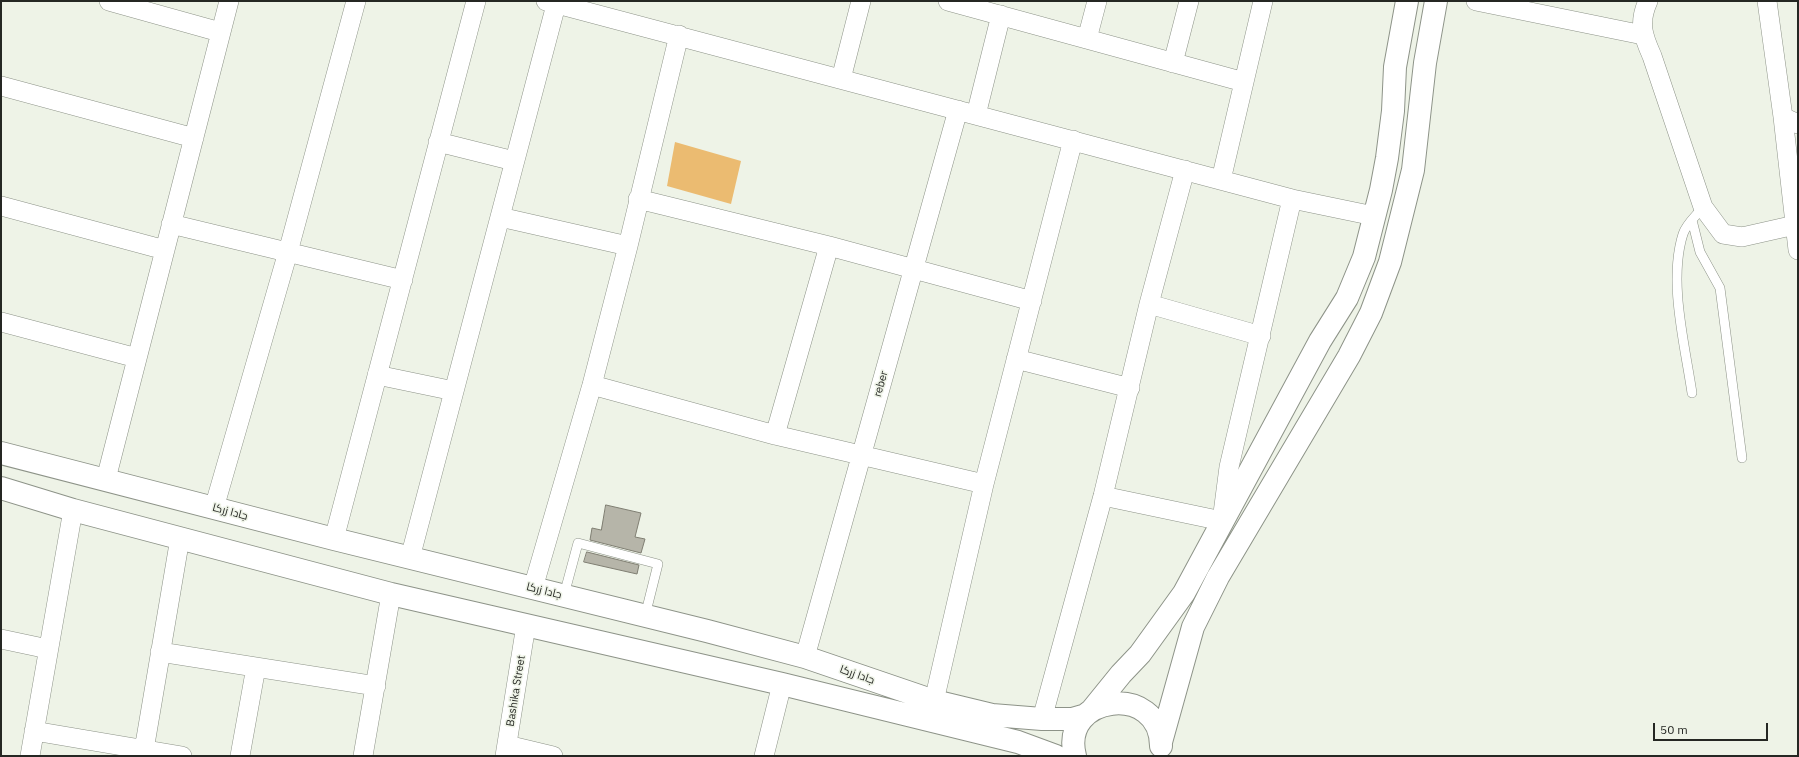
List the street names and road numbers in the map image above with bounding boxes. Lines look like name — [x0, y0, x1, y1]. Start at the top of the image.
street label: reber — [871, 369, 891, 399]
street label: جادا زرکا — [211, 501, 249, 523]
street label: جادا زرکا — [525, 580, 563, 602]
street label: Bashika Street — [504, 655, 528, 727]
street label: جادا زرکا — [838, 663, 876, 687]

